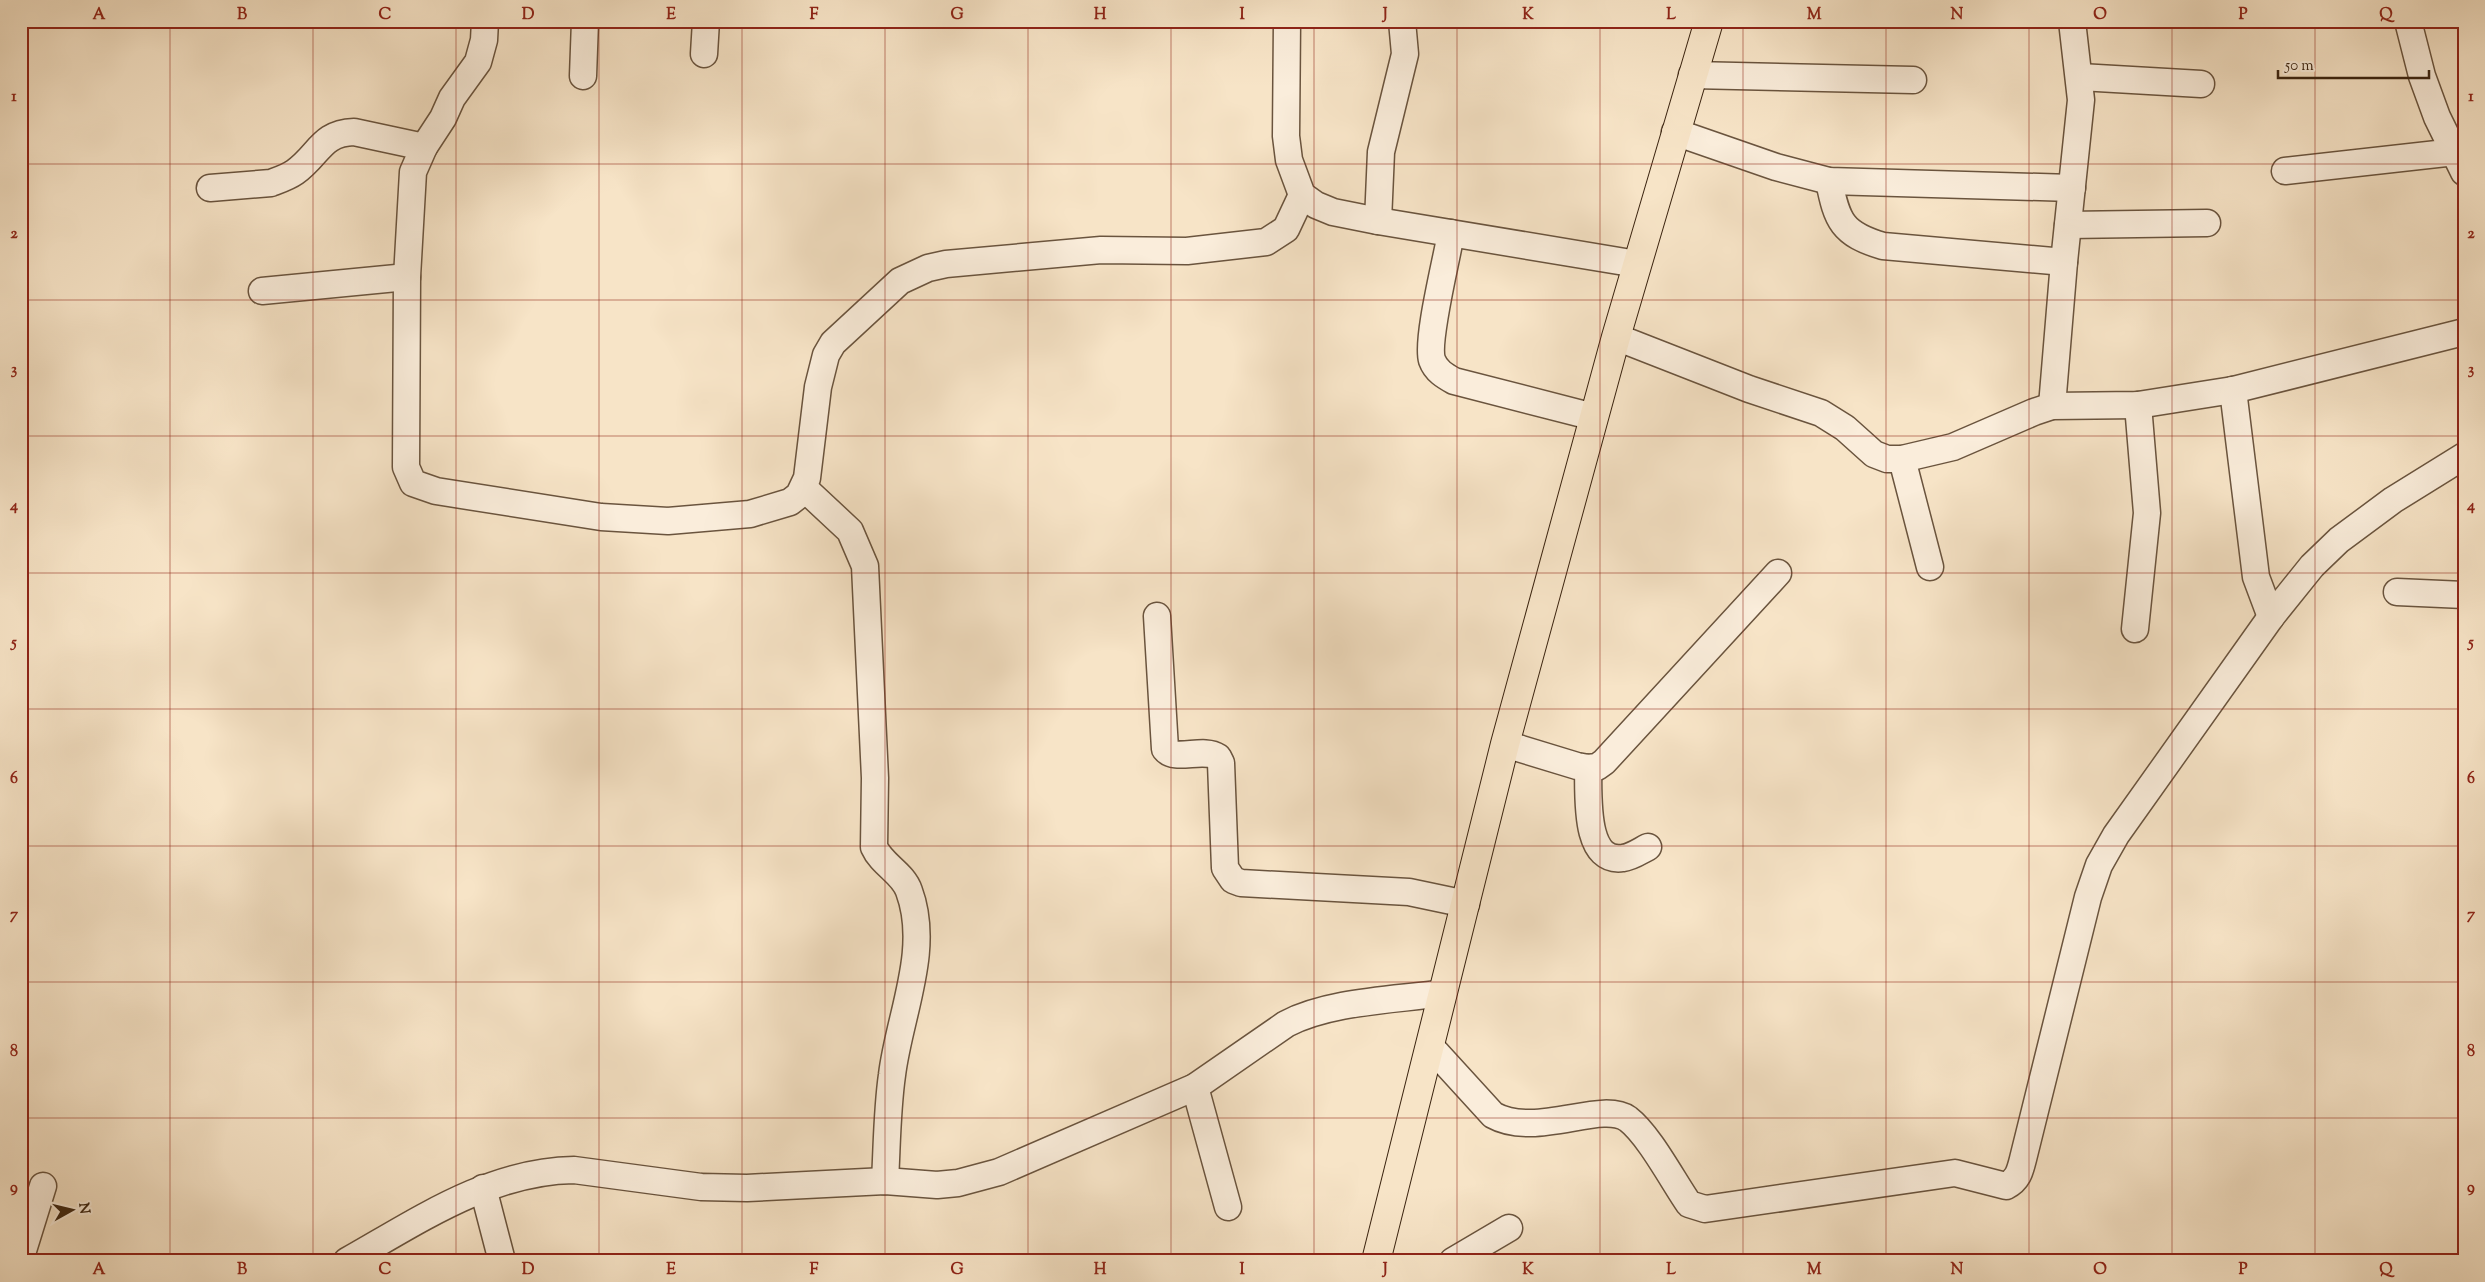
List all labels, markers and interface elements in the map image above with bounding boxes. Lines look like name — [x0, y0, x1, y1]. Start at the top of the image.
text: A — [93, 4, 106, 27]
text: B — [237, 4, 247, 27]
text: C — [379, 4, 392, 27]
text: D — [522, 4, 535, 27]
text: E — [666, 4, 676, 27]
text: F — [810, 4, 819, 27]
text: G — [950, 4, 964, 27]
text: H — [1094, 4, 1107, 27]
text: I — [1239, 4, 1245, 27]
text: J — [1381, 4, 1388, 27]
text: K — [1522, 4, 1534, 27]
text: L — [1666, 4, 1676, 27]
text: M — [1807, 4, 1822, 27]
text: N — [1951, 4, 1964, 27]
text: O — [2093, 4, 2107, 27]
text: P — [2238, 4, 2248, 27]
text: Q — [2379, 4, 2395, 27]
scale bar — [2278, 48, 2429, 80]
text: 50 m — [2284, 56, 2314, 77]
text: 1 — [11, 86, 17, 109]
text: 1 — [2468, 86, 2474, 109]
text: 2 — [10, 223, 18, 246]
text: 2 — [2467, 223, 2475, 246]
text: 3 — [11, 359, 18, 382]
text: 3 — [2468, 359, 2475, 382]
text: 4 — [9, 495, 18, 518]
text: 4 — [2466, 495, 2475, 518]
text: 5 — [9, 632, 17, 655]
text: 5 — [2466, 632, 2474, 655]
text: 6 — [10, 768, 18, 791]
text: 6 — [2467, 768, 2475, 791]
text: 7 — [10, 904, 19, 927]
text: 7 — [2467, 904, 2476, 927]
text: 8 — [10, 1041, 18, 1064]
text: 8 — [2467, 1041, 2475, 1064]
text: 9 — [10, 1177, 18, 1200]
text: 9 — [2467, 1177, 2475, 1200]
north arrow — [48, 1184, 98, 1234]
text: N — [72, 1202, 94, 1215]
text: A — [93, 1259, 106, 1282]
text: B — [237, 1259, 247, 1282]
text: C — [379, 1259, 392, 1282]
text: D — [522, 1259, 535, 1282]
text: E — [666, 1259, 676, 1282]
text: F — [810, 1259, 819, 1282]
text: G — [950, 1259, 964, 1282]
text: H — [1094, 1259, 1107, 1282]
text: I — [1239, 1259, 1245, 1282]
text: J — [1381, 1259, 1388, 1282]
text: K — [1522, 1259, 1534, 1282]
text: L — [1666, 1259, 1676, 1282]
text: M — [1807, 1259, 1822, 1282]
text: N — [1951, 1259, 1964, 1282]
text: O — [2093, 1259, 2107, 1282]
text: P — [2238, 1259, 2248, 1282]
text: Q — [2379, 1259, 2395, 1282]

